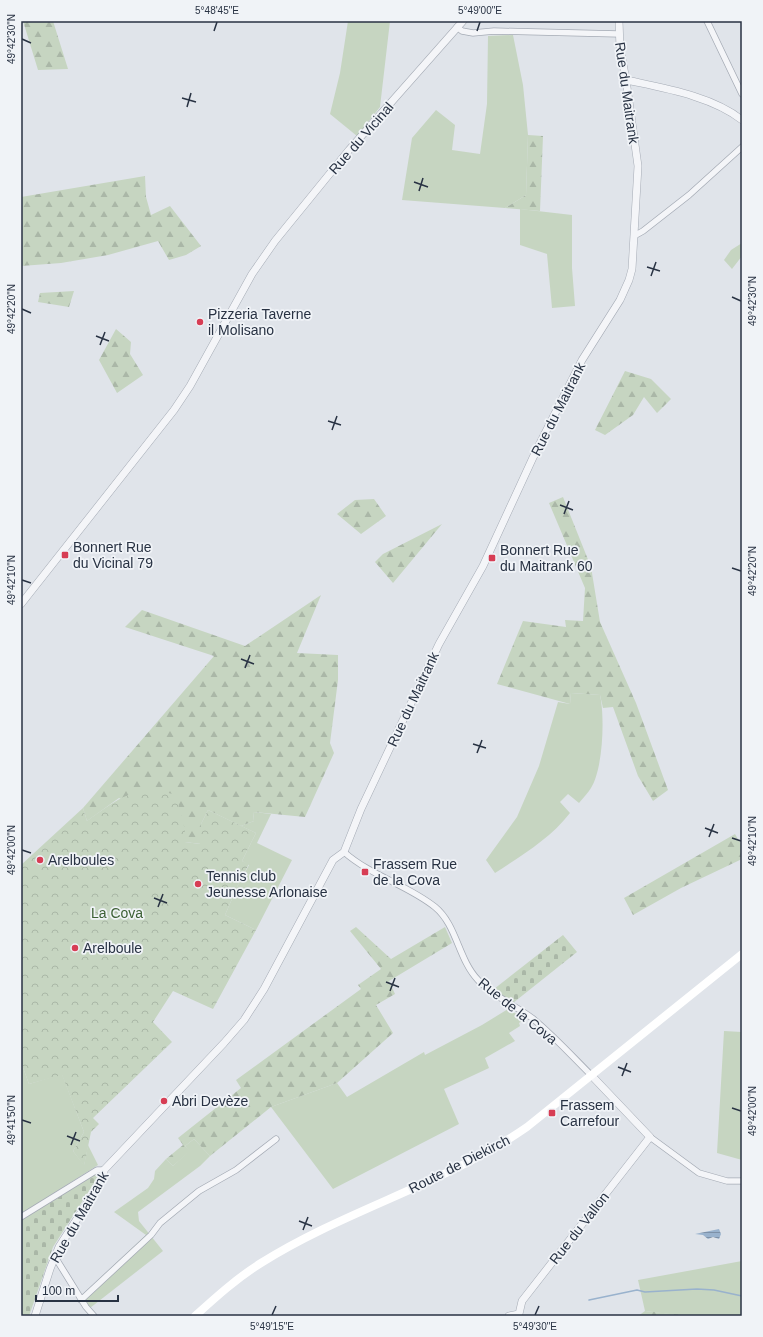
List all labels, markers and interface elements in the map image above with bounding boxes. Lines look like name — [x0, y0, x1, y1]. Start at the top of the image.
text: 5°48'45"E — [195, 5, 239, 16]
text: 5°49'00"E — [458, 5, 502, 16]
text: 49°42'30"N — [6, 14, 17, 64]
street label: Rue du Maitrank — [612, 41, 642, 146]
street label: Rue du Vicinal — [325, 99, 397, 177]
text: 49°42'30"N — [747, 276, 758, 326]
text: 49°42'20"N — [6, 284, 17, 334]
place label: Pizzeria Taverne il Molisano — [208, 306, 311, 338]
marker: Pizzeria Taverne il Molisano — [195, 317, 205, 327]
street label: Rue du Maitrank — [528, 359, 589, 458]
place label: Bonnert Rue du Vicinal 79 — [73, 539, 153, 571]
place label: Bonnert Rue du Maitrank 60 — [500, 542, 593, 574]
text: 49°42'20"N — [747, 546, 758, 596]
marker: Bonnert Rue du Vicinal 79 — [60, 550, 70, 560]
marker: Bonnert Rue du Maitrank 60 — [487, 553, 497, 563]
text: 49°42'10"N — [6, 555, 17, 605]
street label: Rue du Maitrank — [384, 648, 442, 749]
text: 49°42'10"N — [747, 816, 758, 866]
text: 49°42'00"N — [6, 825, 17, 875]
place label: Arelboules — [48, 852, 114, 868]
marker: Arelboules — [35, 855, 45, 865]
place label: Frassem Rue de la Cova — [373, 856, 457, 888]
marker: Frassem Rue de la Cova — [360, 867, 370, 877]
place label: Tennis club Jeunesse Arlonaise — [206, 868, 328, 900]
marker: Tennis club Jeunesse Arlonaise — [193, 879, 203, 889]
park label: La Cova — [91, 905, 143, 921]
place label: Arelboule — [83, 940, 142, 956]
marker: Arelboule — [70, 943, 80, 953]
street label: Rue de la Cova — [475, 974, 561, 1048]
text: 49°42'00"N — [747, 1086, 758, 1136]
place label: Abri Devèze — [172, 1093, 248, 1109]
text: 49°41'50"N — [6, 1095, 17, 1145]
marker: Abri Devèze — [159, 1096, 169, 1106]
place label: Frassem Carrefour — [560, 1097, 619, 1129]
marker: Frassem Carrefour — [547, 1108, 557, 1118]
street label: Route de Diekirch — [406, 1132, 512, 1196]
street label: Rue du Maitrank — [46, 1168, 112, 1265]
street label: Rue du Vallon — [546, 1189, 612, 1267]
scale bar — [36, 1277, 118, 1303]
text: 100 m — [42, 1284, 75, 1298]
text: 5°49'15"E — [250, 1321, 294, 1332]
text: 5°49'30"E — [513, 1321, 557, 1332]

